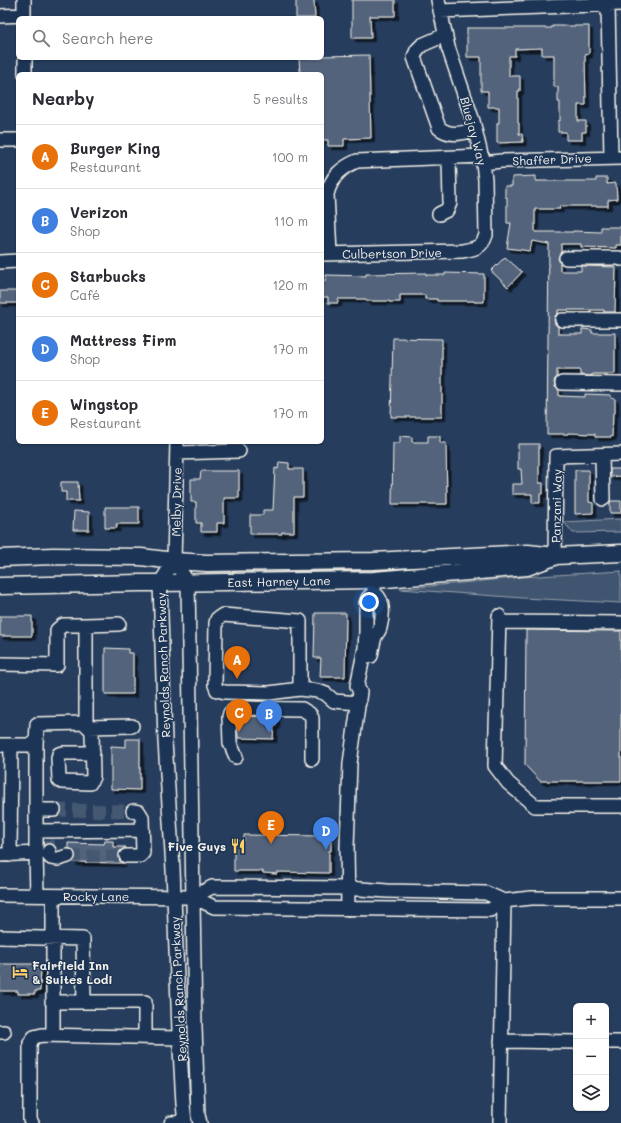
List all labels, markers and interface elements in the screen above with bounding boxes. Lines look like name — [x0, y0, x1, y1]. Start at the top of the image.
search box — [16, 16, 324, 60]
icon: search — [30, 27, 52, 49]
text: Search here — [62, 28, 153, 48]
text: Nearby — [32, 87, 94, 109]
text: 5 results — [253, 90, 308, 107]
street label: Bluejay Way — [457, 95, 491, 167]
text: Burger King — [70, 138, 160, 158]
text: A — [40, 148, 50, 165]
text: 100 m — [272, 148, 308, 165]
street label: Shaffer Drive — [512, 150, 592, 168]
text: Restaurant — [70, 158, 141, 175]
text: Verizon — [70, 202, 128, 222]
text: B — [41, 212, 49, 229]
text: 110 m — [274, 212, 308, 229]
text: Shop — [70, 222, 100, 239]
street label: Culbertson Drive — [342, 244, 442, 262]
text: Starbucks — [70, 266, 146, 286]
text: C — [40, 276, 50, 293]
text: 120 m — [272, 276, 308, 293]
text: Café — [70, 286, 100, 303]
text: Mattress Firm — [70, 330, 176, 350]
text: D — [40, 340, 50, 357]
text: 170 m — [272, 340, 308, 357]
text: Shop — [70, 350, 100, 367]
text: Wingstop — [70, 394, 138, 414]
text: E — [41, 404, 49, 421]
text: 170 m — [272, 404, 308, 421]
text: Restaurant — [70, 414, 141, 431]
street label: Melby Drive — [167, 467, 185, 537]
street label: Panzani Way — [547, 469, 565, 543]
street label: East Harney Lane — [227, 572, 331, 590]
street label: Reynolds Ranch Parkway — [152, 592, 174, 738]
your location — [359, 592, 379, 612]
pin: A — [224, 646, 250, 679]
pin: C — [226, 699, 252, 732]
pin: B — [256, 700, 282, 733]
pin: E — [258, 811, 284, 844]
pin: D — [313, 817, 339, 850]
restaurant icon: Five Guys — [229, 837, 247, 855]
place label: Five Guys — [168, 838, 226, 854]
street label: Rocky Lane — [63, 888, 129, 904]
street label: Reynolds Ranch Parkway — [166, 916, 190, 1062]
place label: Fairfield Inn & Suites Lodi — [32, 957, 113, 987]
hotel icon: Fairfield Inn & Suites Lodi — [11, 963, 29, 981]
map controls — [573, 1003, 609, 1111]
button: + — [573, 1003, 609, 1039]
button: − — [573, 1039, 609, 1075]
button: layers — [573, 1075, 609, 1111]

